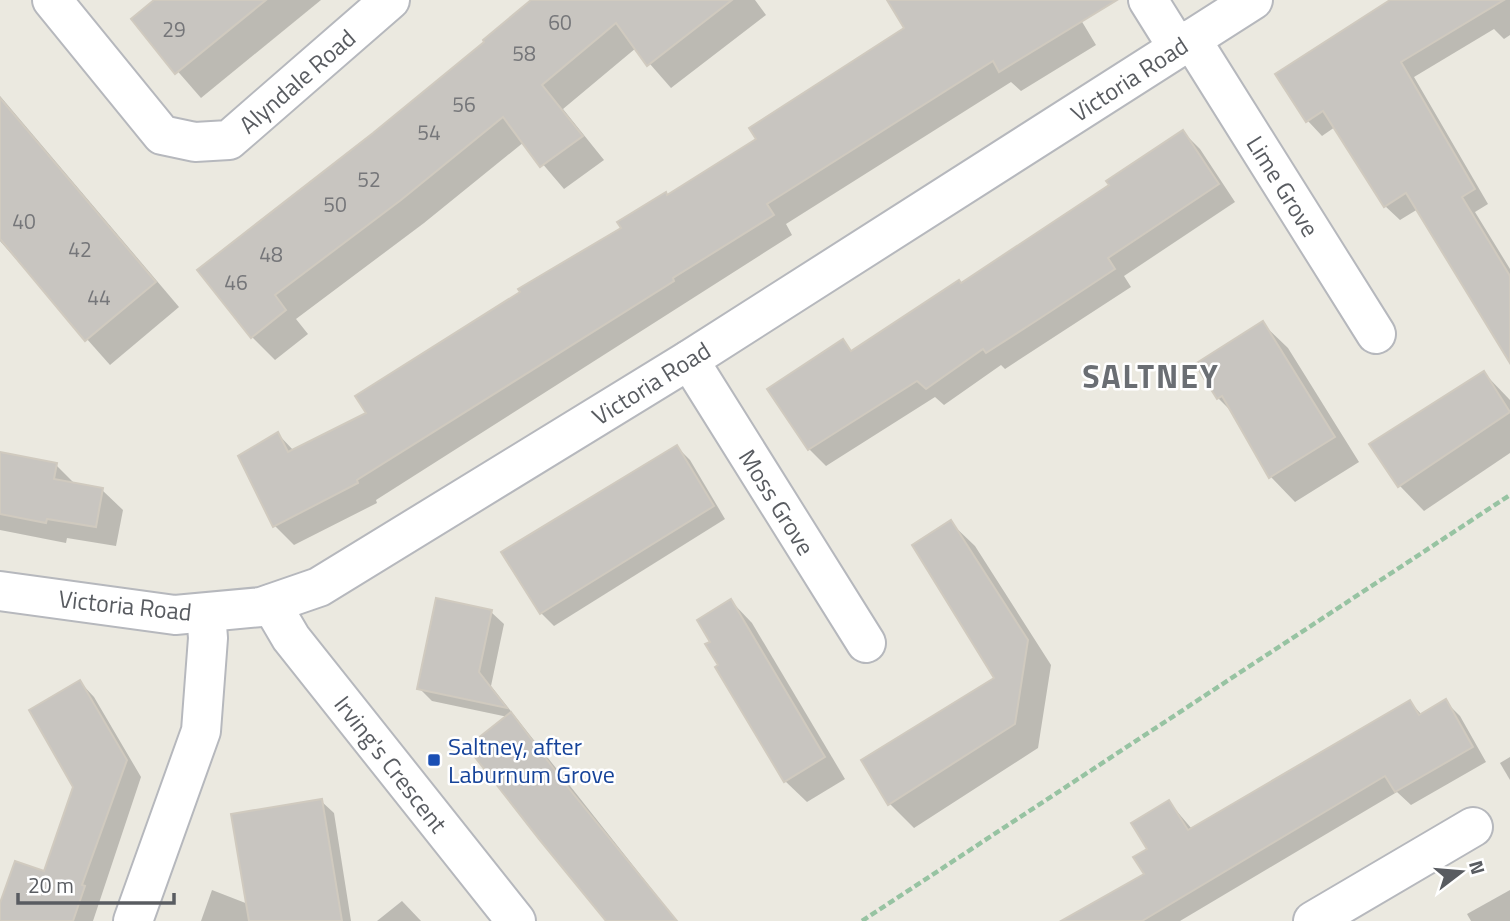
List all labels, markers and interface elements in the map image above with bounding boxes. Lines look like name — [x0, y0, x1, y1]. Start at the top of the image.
house number: 60 — [548, 6, 572, 38]
house number: 29 — [162, 13, 186, 45]
street label: Alyndale Road — [231, 20, 363, 142]
street label: Victoria Road — [1063, 28, 1195, 130]
house number: 58 — [512, 37, 536, 69]
house number: 56 — [452, 88, 476, 120]
house number: 54 — [417, 116, 441, 148]
street label: Lime Grove — [1238, 129, 1328, 243]
house number: 52 — [357, 163, 381, 195]
house number: 50 — [323, 188, 347, 220]
house number: 40 — [12, 205, 36, 237]
house number: 42 — [68, 233, 92, 265]
house number: 48 — [259, 238, 283, 270]
house number: 46 — [224, 266, 248, 298]
house number: 44 — [87, 281, 111, 313]
street label: Victoria Road — [585, 332, 717, 434]
district label: SALTNEY — [1082, 352, 1220, 400]
street label: Moss Grove — [730, 442, 824, 562]
street label: Victoria Road — [57, 580, 193, 630]
street label: Irving's Crescent — [326, 688, 456, 841]
place label: Saltney, after Laburnum Grove — [448, 728, 615, 792]
marker: Saltney, after Laburnum Grove — [426, 752, 442, 768]
north arrow — [1426, 837, 1496, 907]
text: N — [1462, 857, 1494, 878]
scale bar — [18, 862, 173, 906]
text: 20 m — [28, 869, 74, 901]

